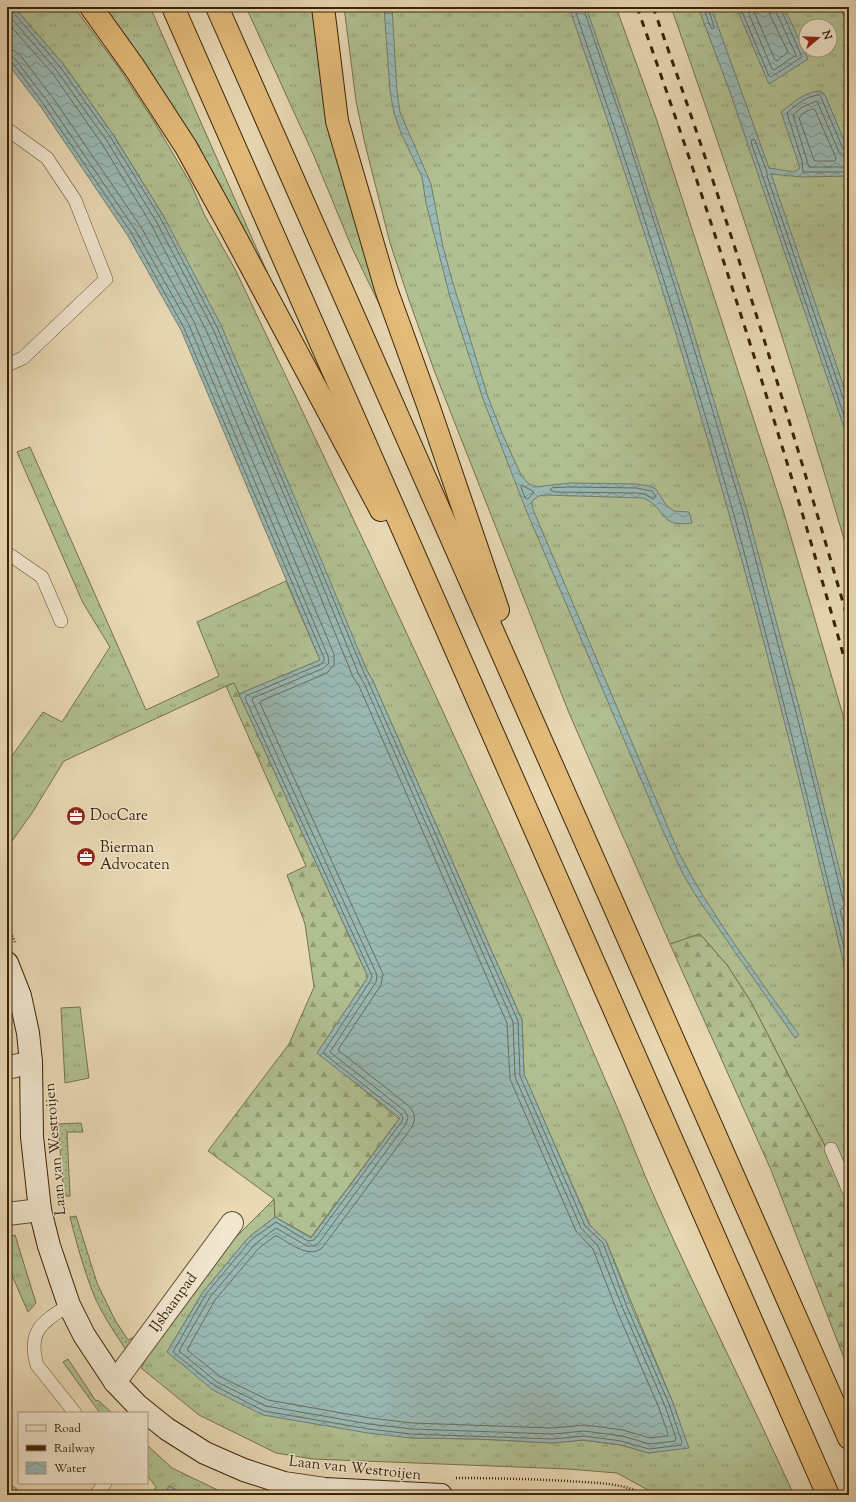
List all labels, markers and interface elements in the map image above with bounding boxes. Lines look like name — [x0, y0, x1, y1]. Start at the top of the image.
north arrow — [798, 18, 838, 58]
text: N — [817, 27, 836, 42]
office icon: DocCare — [65, 805, 87, 827]
place label: DocCare — [90, 806, 148, 827]
place label: Bierman Advocaten — [100, 838, 170, 876]
office icon: Bierman Advocaten — [75, 846, 97, 868]
street label: Laan van Westroijen — [40, 1082, 72, 1216]
street label: IJsbaanpad — [145, 1268, 203, 1337]
legend — [18, 1412, 148, 1484]
text: Road — [54, 1420, 81, 1438]
text: Railway — [54, 1440, 95, 1458]
street label: Laan van Westroijen — [288, 1452, 422, 1486]
text: Water — [54, 1460, 87, 1478]

